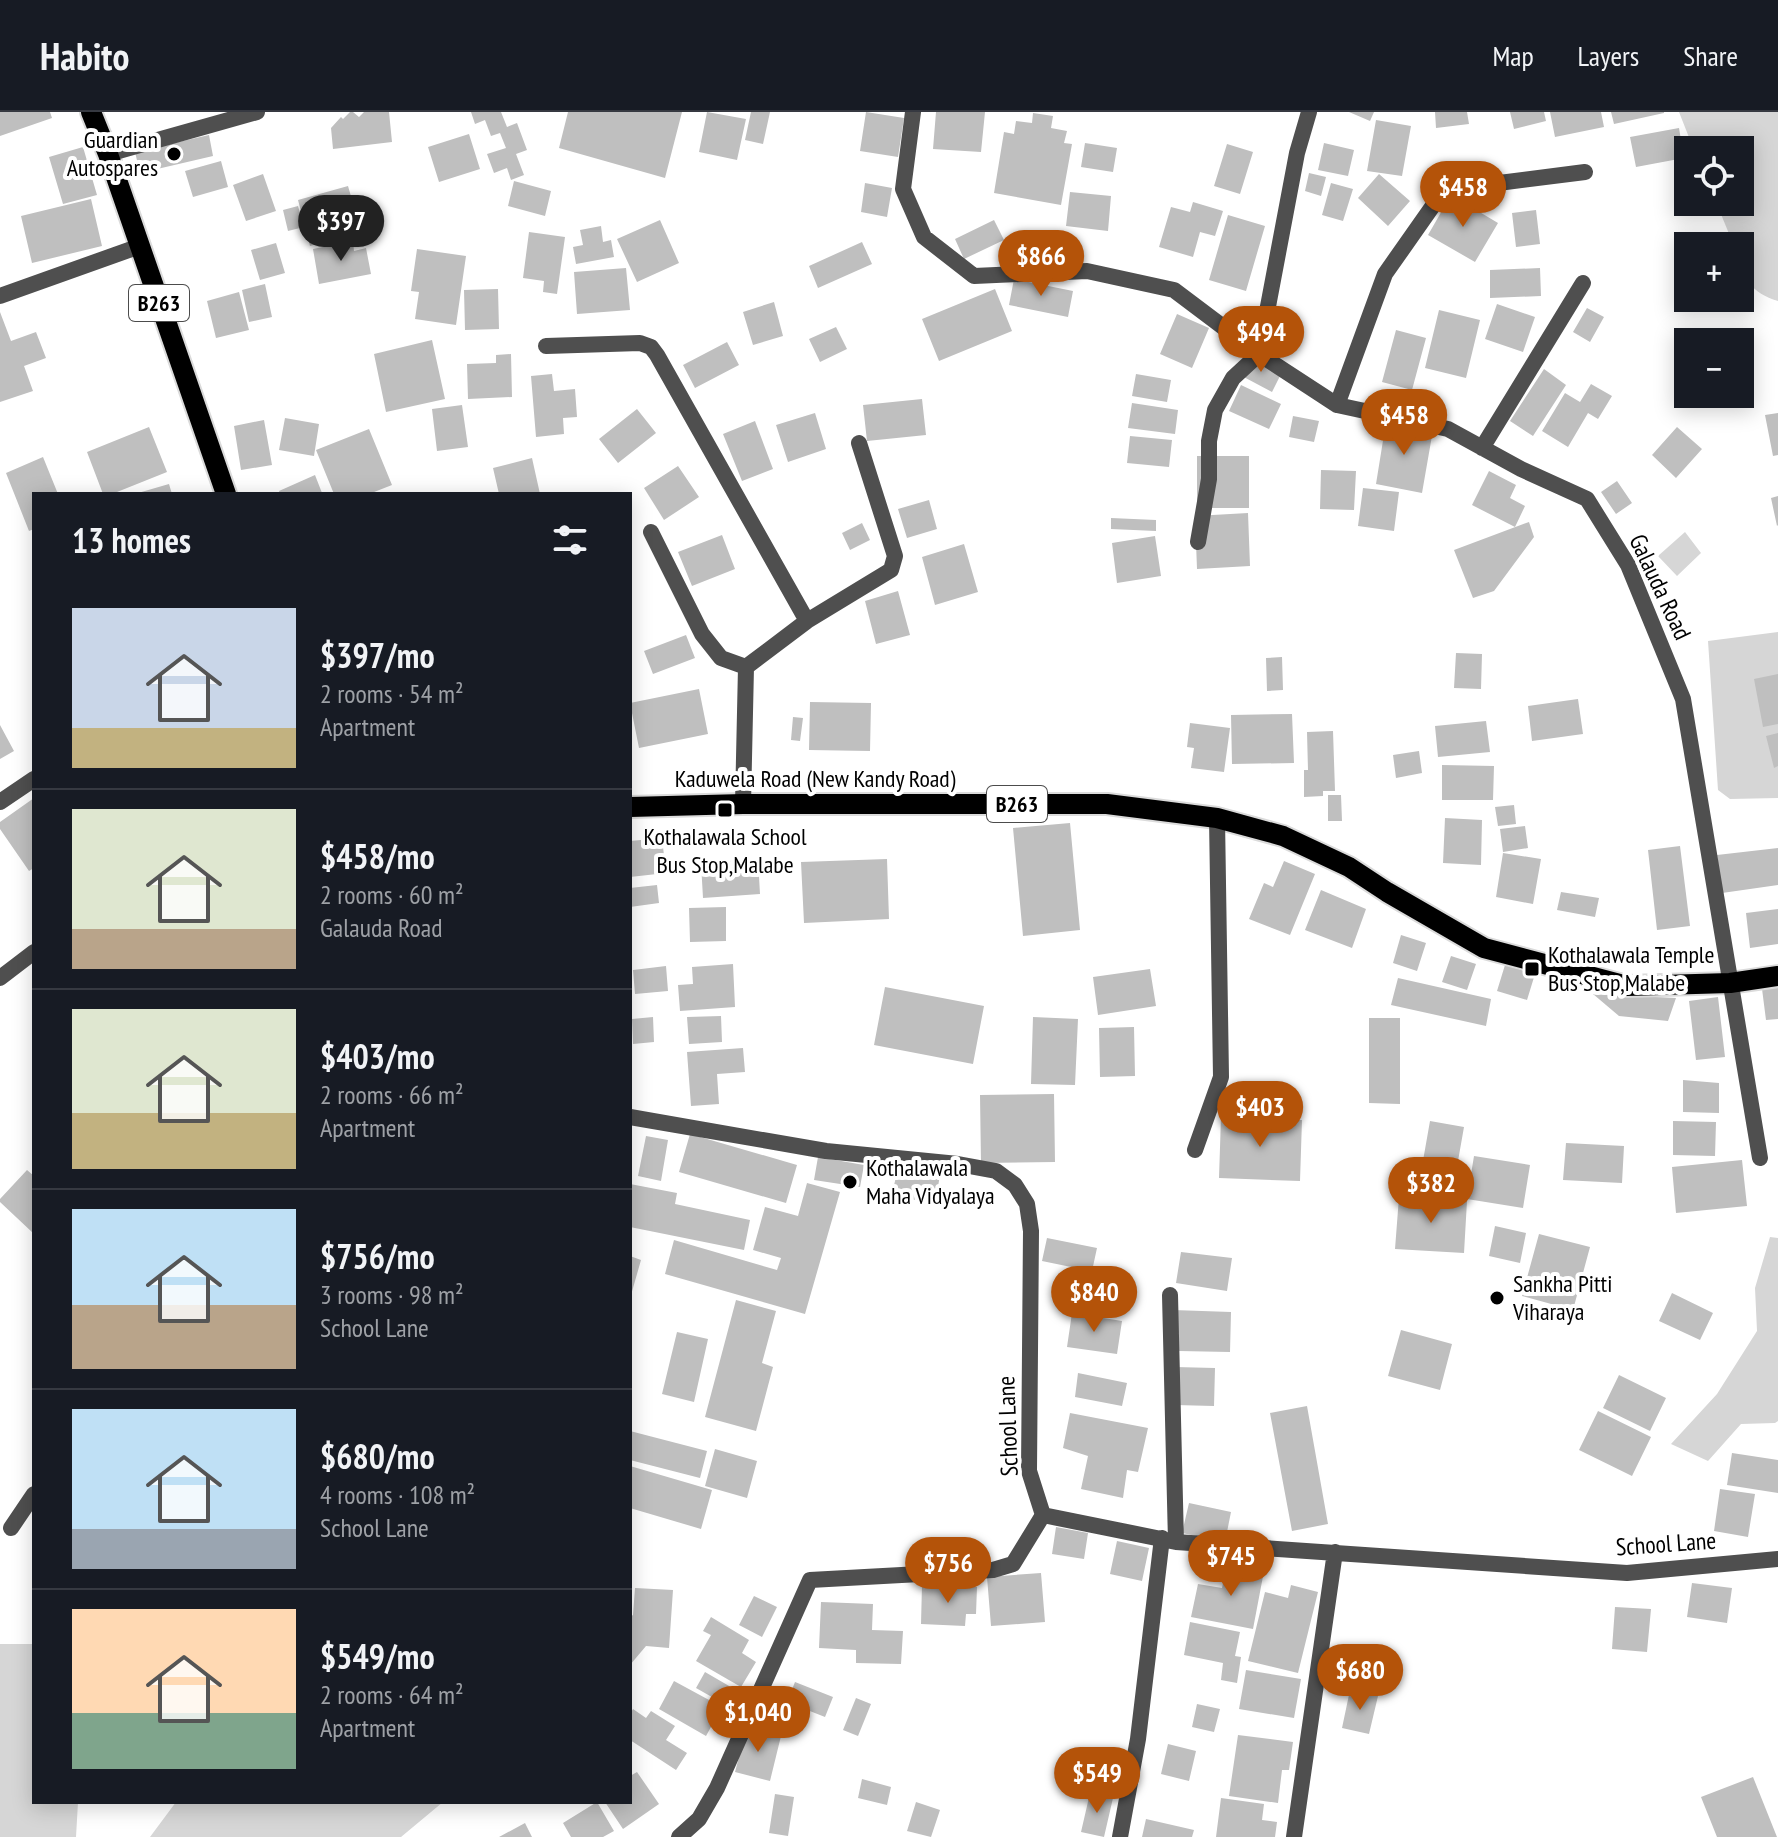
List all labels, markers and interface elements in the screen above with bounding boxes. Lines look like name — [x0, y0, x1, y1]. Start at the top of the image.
text: Habito — [40, 31, 129, 80]
text: Map — [1492, 37, 1534, 74]
text: Layers — [1578, 37, 1639, 74]
text: Share — [1683, 37, 1738, 74]
place label: Guardian Autospares — [67, 124, 158, 183]
map controls — [1674, 136, 1754, 408]
button: locate — [1674, 136, 1754, 216]
marker: Guardian Autospares — [165, 145, 183, 163]
pin: $458 — [1416, 161, 1510, 229]
text: $458 — [1438, 170, 1488, 203]
pin: $397 — [294, 195, 388, 263]
text: $397 — [316, 204, 366, 237]
pin: $866 — [994, 230, 1088, 298]
button: + — [1674, 232, 1754, 312]
text: $866 — [1016, 239, 1066, 272]
road number: B263 — [129, 285, 189, 321]
pin: $494 — [1214, 306, 1308, 374]
text: $494 — [1236, 315, 1286, 348]
button: − — [1674, 328, 1754, 408]
pin: $458 — [1357, 389, 1451, 457]
text: $458 — [1379, 398, 1429, 431]
text: 13 homes — [72, 518, 191, 562]
icon: filters — [548, 518, 592, 562]
street label: Galauda Road — [1623, 529, 1698, 645]
text: $397/mo — [320, 633, 435, 677]
icon: home — [136, 640, 232, 736]
text: 2 rooms · 54 m² — [320, 677, 464, 710]
text: Apartment — [320, 710, 415, 743]
street label: Kaduwela Road (New Kandy Road) — [675, 763, 956, 794]
road number: B263 — [987, 786, 1047, 822]
marker: Kothalawala School Bus Stop,Malabe — [716, 801, 734, 819]
place label: Kothalawala School Bus Stop,Malabe — [644, 821, 807, 880]
text: $458/mo — [320, 834, 435, 878]
icon: home — [136, 841, 232, 937]
text: 2 rooms · 60 m² — [320, 878, 464, 911]
text: Galauda Road — [320, 911, 442, 944]
place label: Kothalawala Temple Bus Stop,Malabe — [1548, 939, 1714, 998]
marker: Kothalawala Temple Bus Stop,Malabe — [1523, 960, 1541, 978]
text: $403/mo — [320, 1034, 435, 1078]
icon: home — [136, 1041, 232, 1137]
text: 2 rooms · 66 m² — [320, 1078, 464, 1111]
pin: $403 — [1213, 1081, 1307, 1149]
text: $403 — [1235, 1090, 1285, 1123]
text: Apartment — [320, 1111, 415, 1144]
place label: Kothalawala Maha Vidyalaya — [866, 1152, 995, 1211]
pin: $382 — [1384, 1157, 1478, 1225]
text: $382 — [1406, 1166, 1456, 1199]
marker: Kothalawala Maha Vidyalaya — [841, 1173, 859, 1191]
text: $756/mo — [320, 1234, 435, 1278]
icon: home — [136, 1241, 232, 1337]
pin: $840 — [1047, 1266, 1141, 1334]
place label: Sankha Pitti Viharaya — [1512, 1268, 1612, 1327]
text: $840 — [1069, 1275, 1119, 1308]
text: 3 rooms · 98 m² — [320, 1278, 464, 1311]
marker: Sankha Pitti Viharaya — [1488, 1289, 1506, 1307]
text: School Lane — [320, 1311, 429, 1344]
street label: School Lane — [990, 1375, 1025, 1477]
text: $680/mo — [320, 1434, 435, 1478]
icon: home — [136, 1441, 232, 1537]
text: 4 rooms · 108 m² — [320, 1478, 475, 1511]
text: School Lane — [320, 1511, 429, 1544]
street label: School Lane — [1615, 1525, 1717, 1562]
pin: $745 — [1184, 1530, 1278, 1598]
pin: $756 — [901, 1537, 995, 1605]
text: $745 — [1206, 1539, 1256, 1572]
text: $756 — [923, 1546, 973, 1579]
text: $549/mo — [320, 1634, 435, 1678]
icon: home — [136, 1641, 232, 1737]
pin: $680 — [1313, 1644, 1407, 1712]
text: $680 — [1335, 1653, 1385, 1686]
text: 2 rooms · 64 m² — [320, 1678, 464, 1711]
pin: $1,040 — [693, 1686, 823, 1754]
text: $1,040 — [724, 1695, 792, 1728]
text: Apartment — [320, 1711, 415, 1744]
pin: $549 — [1050, 1747, 1144, 1815]
text: $549 — [1072, 1756, 1122, 1789]

